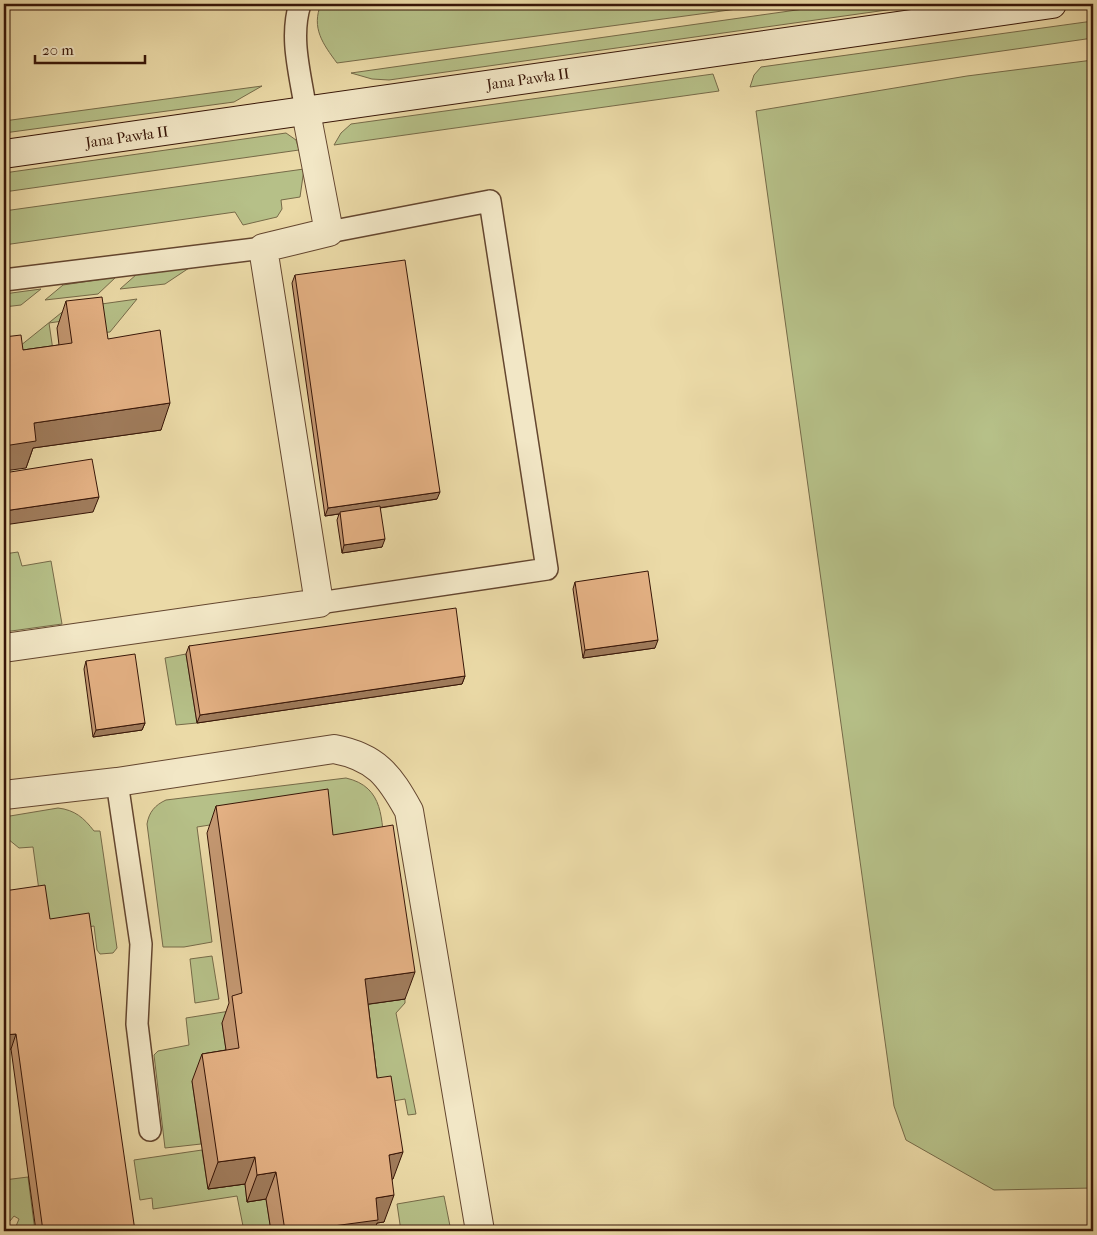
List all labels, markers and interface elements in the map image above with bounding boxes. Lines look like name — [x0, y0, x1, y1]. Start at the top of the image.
scale bar — [35, 32, 145, 64]
text: 20 m — [42, 41, 74, 59]
street label: Jana Pawła II — [484, 64, 571, 94]
street label: Jana Pawła II — [83, 122, 170, 152]

